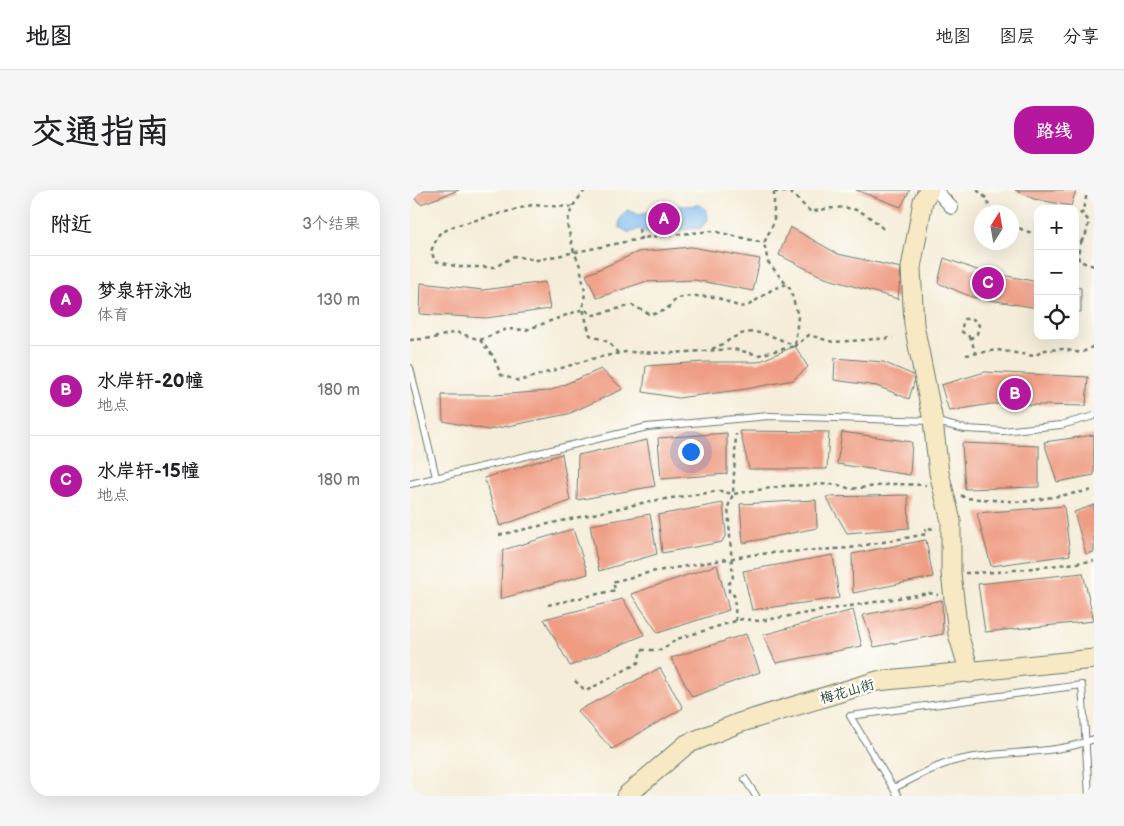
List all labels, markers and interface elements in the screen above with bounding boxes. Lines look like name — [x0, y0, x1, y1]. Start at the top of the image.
text: 地图 — [25, 22, 73, 51]
text: 地图 — [935, 26, 971, 47]
text: 图层 — [999, 26, 1035, 47]
text: 分享 — [1063, 26, 1099, 47]
button: 路线 — [1014, 106, 1094, 154]
text: 交通指南 — [30, 111, 170, 154]
pin: A — [648, 200, 680, 238]
north arrow — [974, 205, 1019, 250]
map controls — [1034, 205, 1079, 340]
button: + — [1034, 205, 1079, 250]
text: 附近 — [50, 212, 92, 237]
text: 3个结果 — [302, 215, 360, 234]
button: − — [1034, 250, 1079, 295]
pin: C — [972, 264, 1004, 302]
text: 梦泉轩泳池 — [97, 280, 192, 303]
text: A — [61, 291, 71, 310]
text: 130 m — [317, 291, 360, 310]
button: locate — [1034, 295, 1079, 340]
text: 体育 — [97, 306, 129, 325]
text: 水岸轩-20幢 — [97, 370, 204, 393]
pin: B — [999, 375, 1031, 413]
text: B — [60, 381, 72, 400]
text: 180 m — [318, 381, 360, 400]
text: 地点 — [97, 396, 129, 415]
your location — [678, 439, 704, 465]
text: 水岸轩-15幢 — [97, 460, 200, 483]
text: C — [60, 471, 72, 490]
text: 180 m — [318, 471, 360, 490]
text: 地点 — [97, 486, 129, 505]
street label: 梅花山街 — [818, 676, 876, 707]

